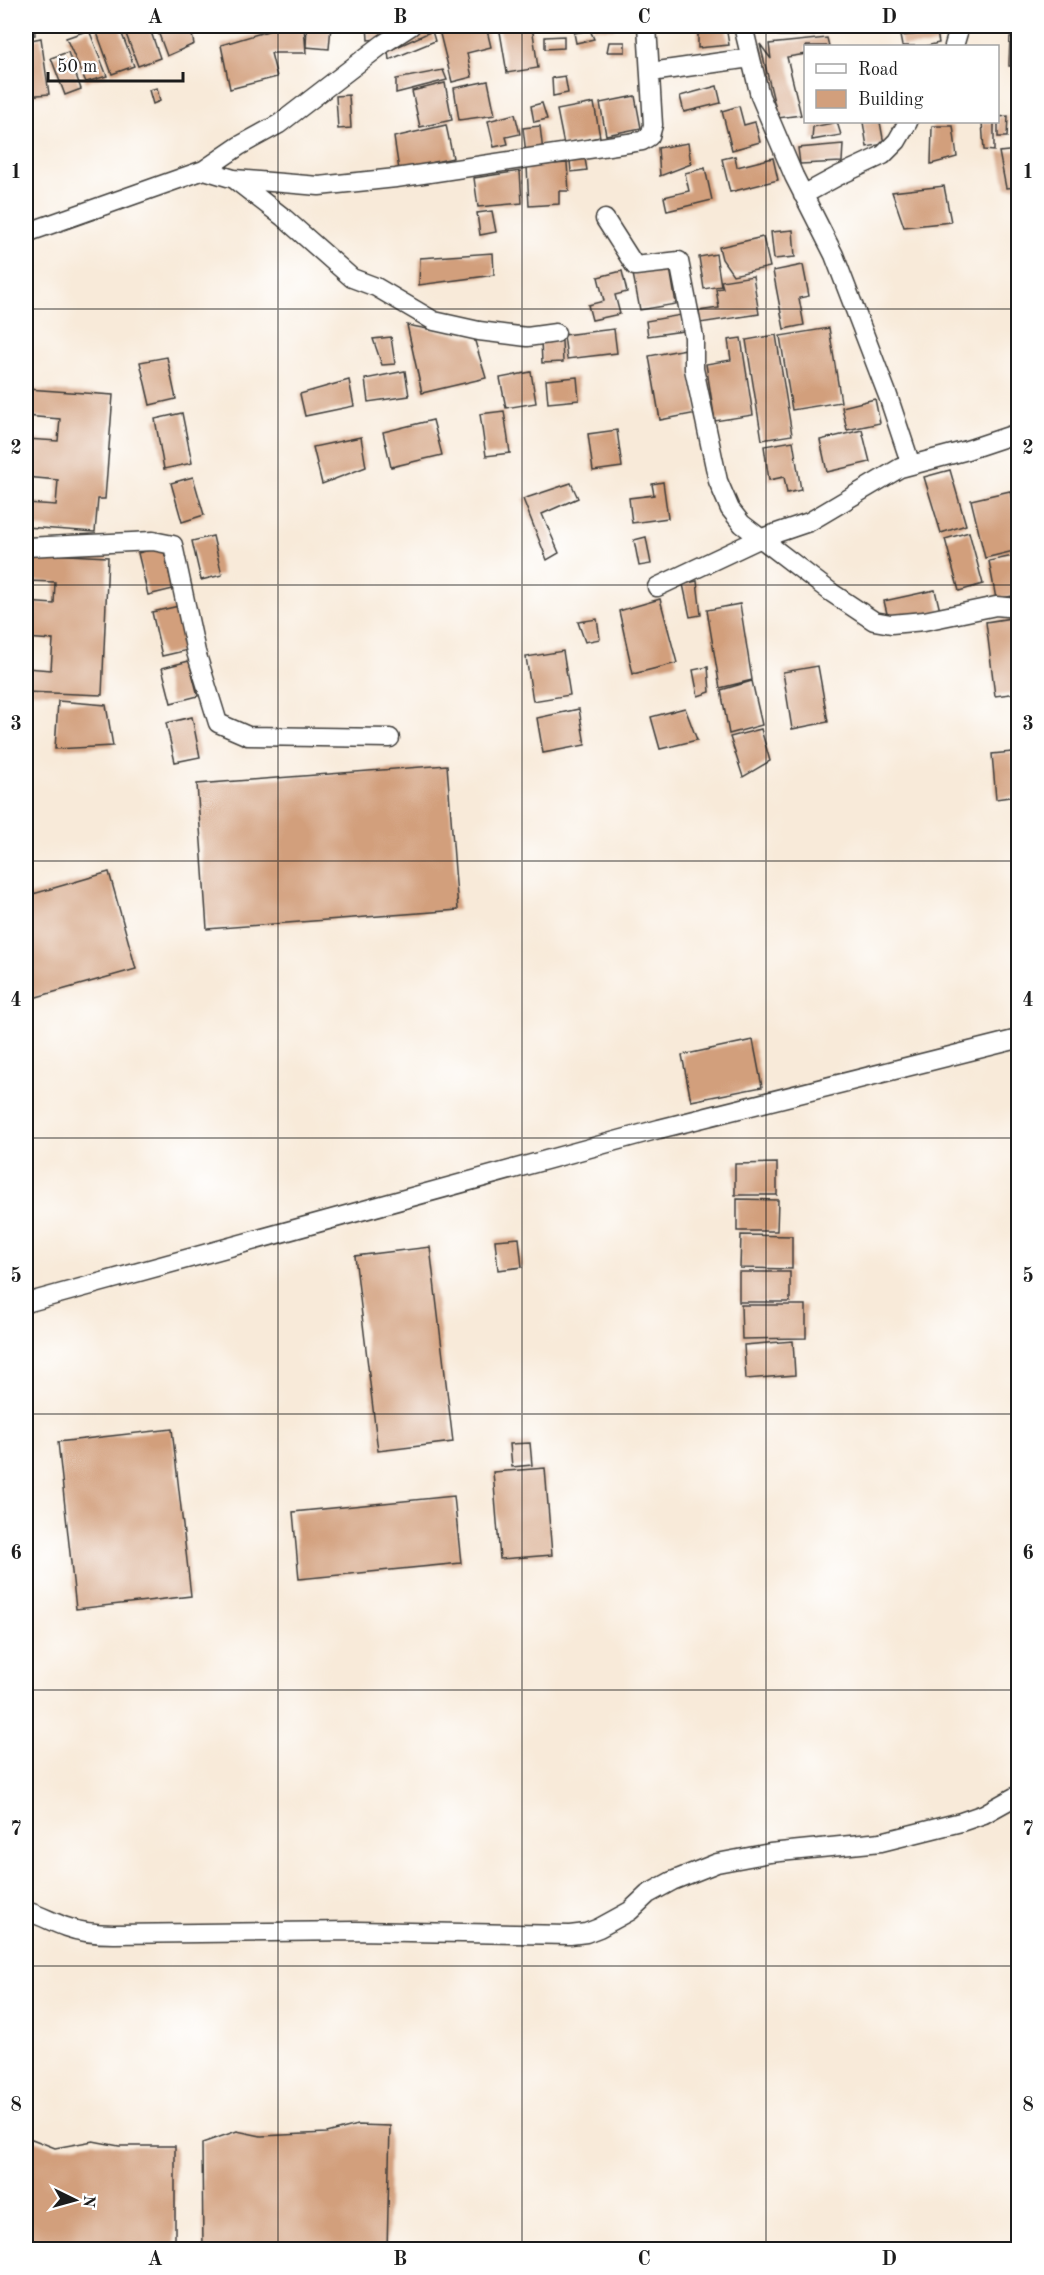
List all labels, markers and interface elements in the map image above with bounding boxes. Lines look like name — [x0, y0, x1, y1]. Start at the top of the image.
text: A — [147, 8, 163, 28]
text: B — [393, 8, 407, 28]
text: C — [637, 8, 651, 28]
text: D — [881, 8, 897, 28]
scale bar — [48, 45, 183, 83]
legend — [804, 45, 999, 123]
text: 50 m — [57, 58, 97, 76]
text: Road — [858, 61, 898, 79]
text: Building — [858, 91, 924, 109]
text: 1 — [10, 163, 22, 183]
text: 1 — [1022, 163, 1034, 183]
text: 2 — [10, 439, 22, 459]
text: 2 — [1022, 439, 1034, 459]
text: 3 — [10, 715, 22, 735]
text: 3 — [1022, 715, 1034, 735]
text: 4 — [10, 991, 22, 1011]
text: 4 — [1022, 991, 1034, 1011]
text: 5 — [10, 1266, 22, 1287]
text: 5 — [1022, 1266, 1034, 1287]
text: 6 — [10, 1544, 22, 1564]
text: 6 — [1022, 1544, 1034, 1564]
text: 7 — [10, 1820, 22, 1840]
text: 7 — [1022, 1820, 1034, 1840]
text: 8 — [10, 2096, 22, 2116]
text: 8 — [1022, 2096, 1034, 2116]
north arrow — [45, 2170, 105, 2230]
text: N — [79, 2194, 96, 2209]
text: A — [147, 2250, 163, 2270]
text: B — [393, 2250, 407, 2270]
text: C — [637, 2250, 651, 2270]
text: D — [881, 2250, 897, 2270]

